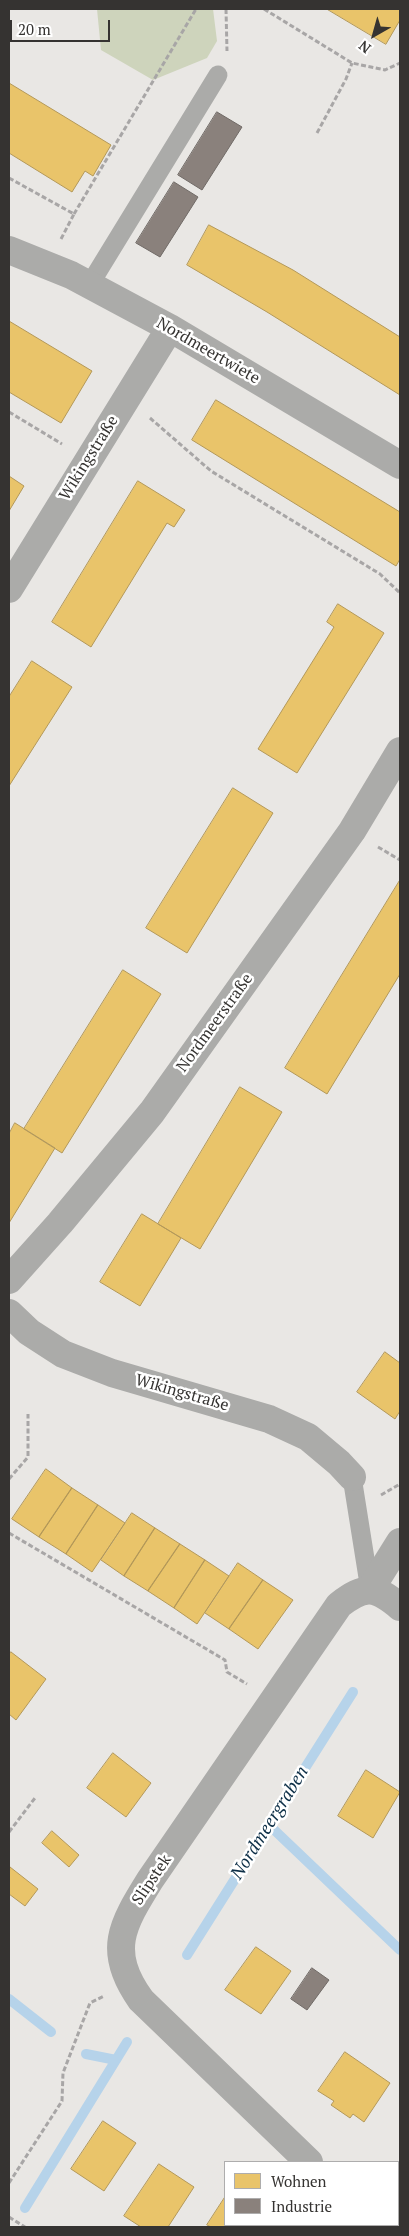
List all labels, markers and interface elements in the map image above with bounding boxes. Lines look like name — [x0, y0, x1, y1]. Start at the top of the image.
scale bar — [12, 10, 112, 42]
north arrow — [349, 10, 399, 60]
text: 20 m — [18, 19, 51, 39]
text: N — [354, 36, 374, 58]
street label: Nordmeertwiete — [153, 314, 263, 388]
street label: Wikingstraße — [55, 412, 123, 504]
street label: Nordmeerstraße — [173, 970, 257, 1076]
street label: Wikingstraße — [133, 1371, 231, 1415]
water label: Nordmeergraben — [227, 1762, 313, 1884]
street label: Slipstek — [128, 1851, 176, 1909]
legend — [224, 2161, 399, 2226]
text: Wohnen — [271, 2171, 327, 2191]
text: Industrie — [271, 2196, 332, 2216]

